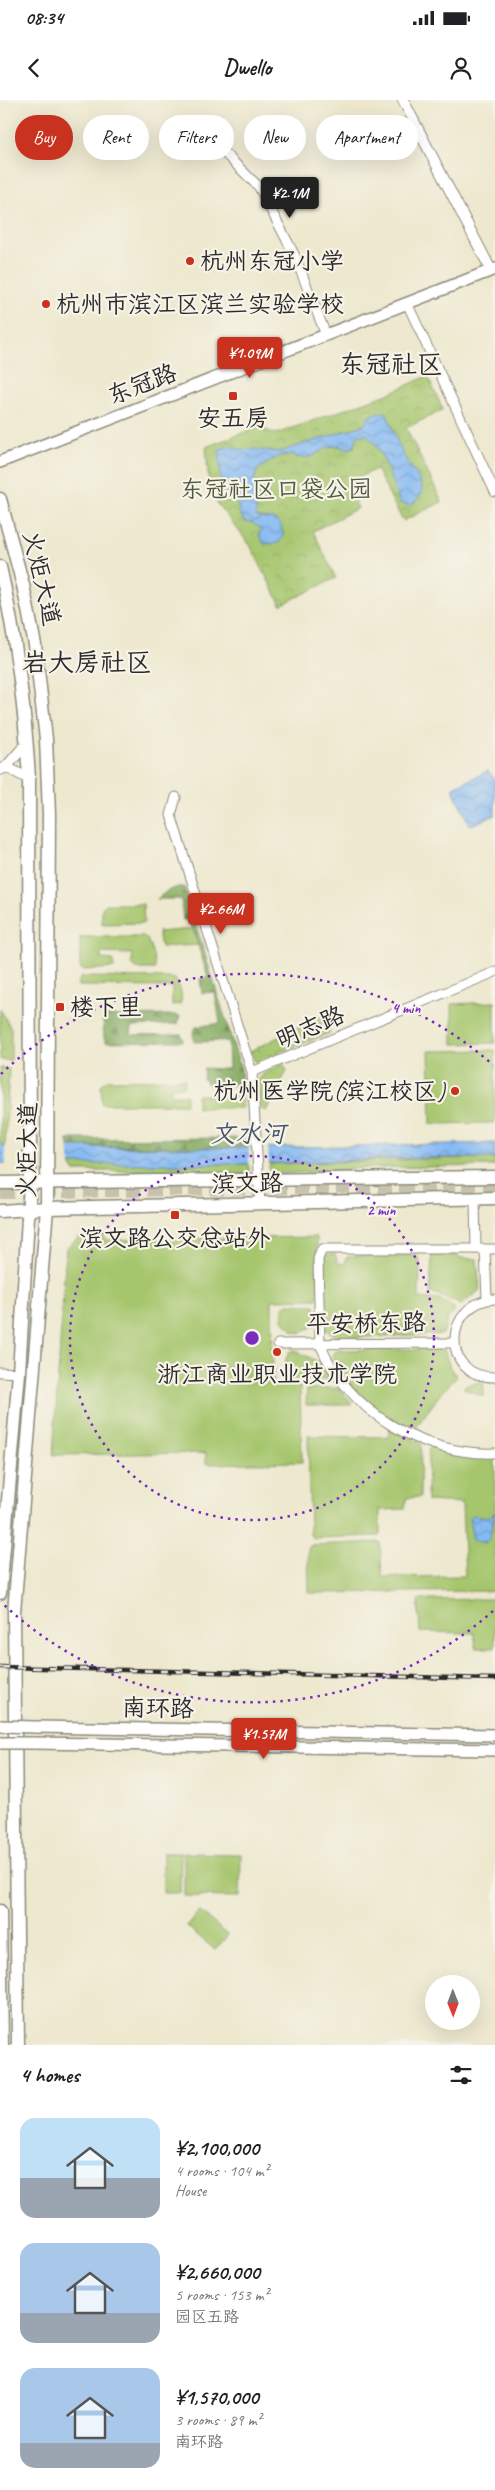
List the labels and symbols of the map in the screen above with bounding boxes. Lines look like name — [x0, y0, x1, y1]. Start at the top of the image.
pin: ¥2.1M — [255, 176, 325, 219]
place label: 杭州东冠小学 — [200, 246, 344, 276]
marker: 杭州东冠小学 — [184, 255, 196, 267]
place label: 杭州市滨江区滨兰实验学校 — [56, 289, 344, 319]
marker: 杭州市滨江区滨兰实验学校 — [40, 298, 52, 310]
pin: ¥1.09M — [209, 336, 291, 379]
district label: 东冠社区 — [339, 348, 443, 381]
street label: 东冠路 — [103, 357, 181, 411]
marker: 安五房 — [227, 390, 239, 402]
place label: 安五房 — [197, 403, 269, 433]
park label: 东冠社区口袋公园 — [180, 474, 372, 504]
street label: 火炬大道 — [17, 528, 67, 628]
district label: 岩大房社区 — [22, 646, 152, 679]
pin: ¥2.66M — [180, 892, 262, 935]
place label: 楼下里 — [70, 992, 142, 1022]
street label: 明志路 — [271, 999, 349, 1055]
text: 4 min — [392, 999, 421, 1018]
marker: 楼下里 — [54, 1001, 66, 1013]
place label: 杭州医学院(滨江校区) — [213, 1076, 446, 1106]
marker: 杭州医学院(滨江校区) — [449, 1085, 461, 1097]
street label: 火炬大道 — [11, 1102, 43, 1198]
water label: 文水河 — [210, 1118, 289, 1150]
street label: 滨文路 — [211, 1167, 283, 1199]
text: 2 min — [367, 1201, 396, 1220]
marker: 滨文路公交总站外 — [169, 1209, 181, 1221]
place label: 滨文路公交总站外 — [79, 1223, 271, 1253]
street label: 平安桥东路 — [306, 1307, 426, 1339]
centre of rings — [243, 1329, 261, 1347]
marker: 浙江商业职业技术学院 — [271, 1346, 283, 1358]
place label: 浙江商业职业技术学院 — [157, 1359, 397, 1389]
street label: 南环路 — [122, 1692, 194, 1724]
pin: ¥1.57M — [223, 1718, 305, 1760]
north arrow — [425, 1975, 480, 2030]

